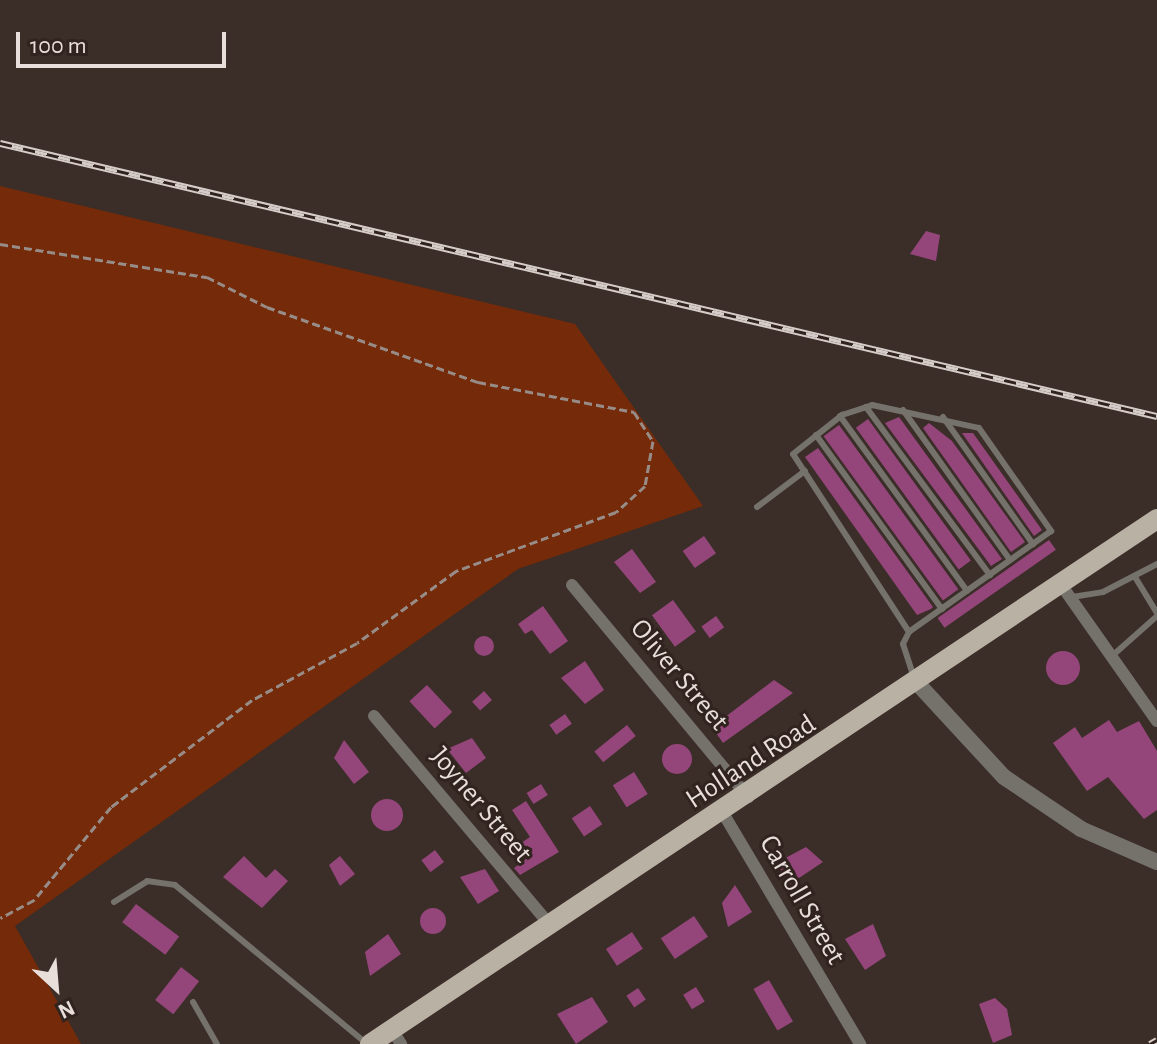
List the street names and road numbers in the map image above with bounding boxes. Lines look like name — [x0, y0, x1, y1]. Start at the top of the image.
street label: Oliver Street — [623, 612, 735, 738]
street label: Holland Road — [680, 708, 822, 816]
street label: Joyner Street — [423, 740, 539, 870]
street label: Carroll Street — [752, 830, 852, 970]

